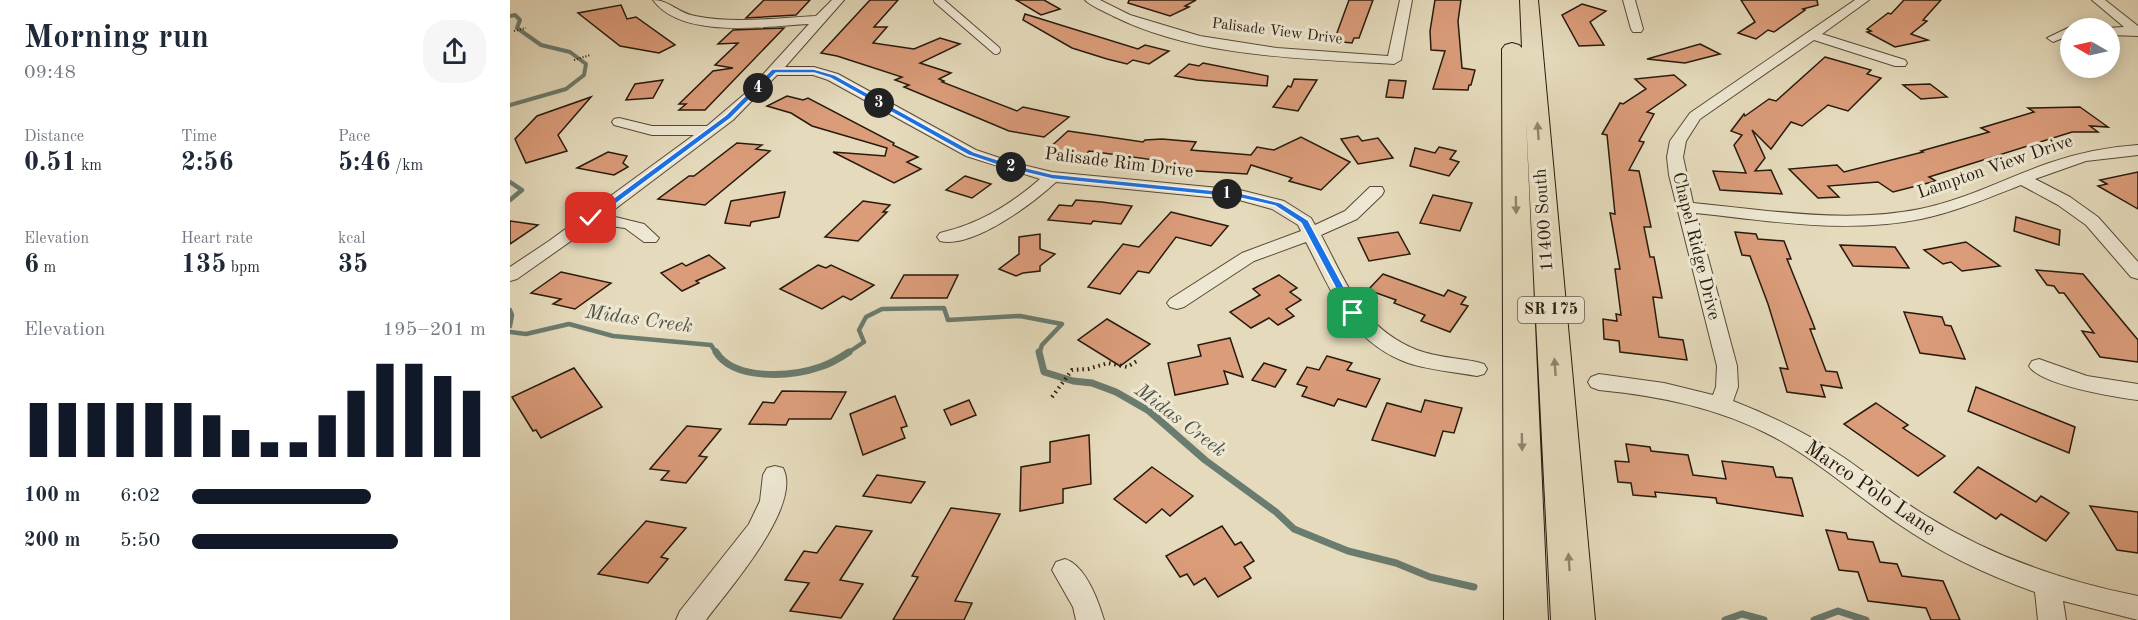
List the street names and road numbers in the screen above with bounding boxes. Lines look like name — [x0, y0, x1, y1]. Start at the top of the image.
street label: Palisade View Drive — [1211, 17, 1343, 47]
street label: Lampton View Drive — [1915, 132, 2075, 202]
street label: Palisade Rim Drive — [1044, 145, 1194, 181]
street label: 11400 South — [1531, 168, 1557, 272]
street label: Chapel Ridge Drive — [1669, 170, 1723, 322]
road number: SR 175 — [1518, 297, 1584, 323]
street label: Marco Polo Lane — [1801, 437, 1939, 541]

